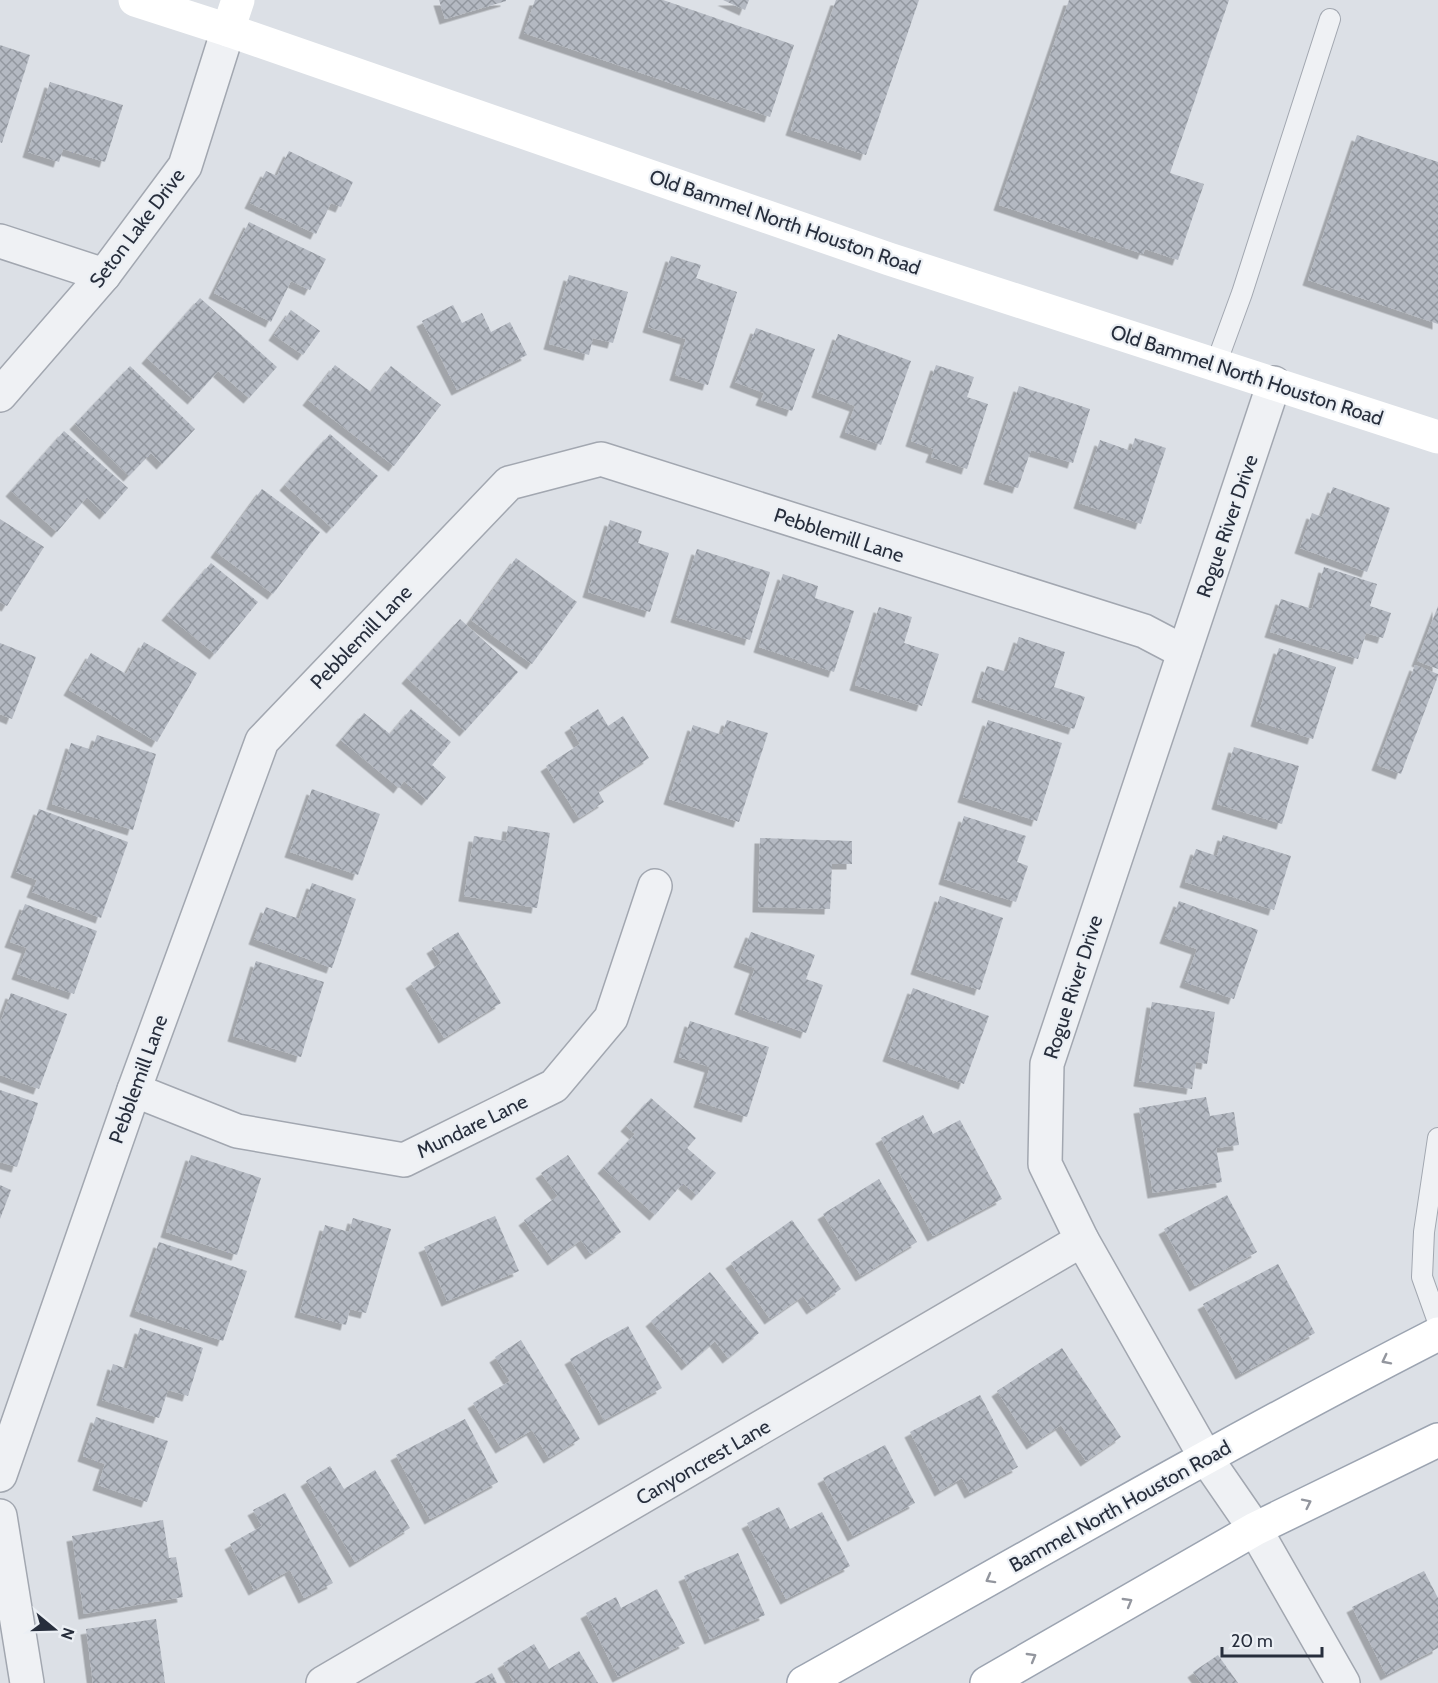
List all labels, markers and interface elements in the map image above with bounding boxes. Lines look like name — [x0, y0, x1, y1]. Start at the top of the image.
street label: Seton Lake Drive — [84, 164, 190, 292]
street label: Old Bammel North Houston Road — [646, 164, 924, 280]
street label: Old Bammel North Houston Road — [1108, 320, 1386, 430]
street label: Rogue River Drive — [1191, 451, 1263, 601]
street label: Pebblemill Lane — [771, 503, 907, 567]
street label: Pebblemill Lane — [305, 580, 417, 694]
street label: Rogue River Drive — [1038, 912, 1108, 1062]
street label: Pebblemill Lane — [104, 1011, 172, 1147]
street label: Mundare Lane — [413, 1089, 531, 1163]
one-way arrow — [1382, 1353, 1392, 1364]
street label: Canyoncrest Lane — [632, 1414, 774, 1510]
street label: Bammel North Houston Road — [1005, 1435, 1235, 1577]
one-way arrow — [1301, 1499, 1312, 1511]
one-way arrow — [986, 1572, 996, 1583]
one-way arrow — [1122, 1598, 1132, 1610]
north arrow — [24, 1599, 84, 1659]
scale bar — [1222, 1620, 1322, 1658]
text: N — [57, 1625, 79, 1642]
text: 20 m — [1231, 1630, 1273, 1652]
one-way arrow — [1026, 1653, 1036, 1664]

